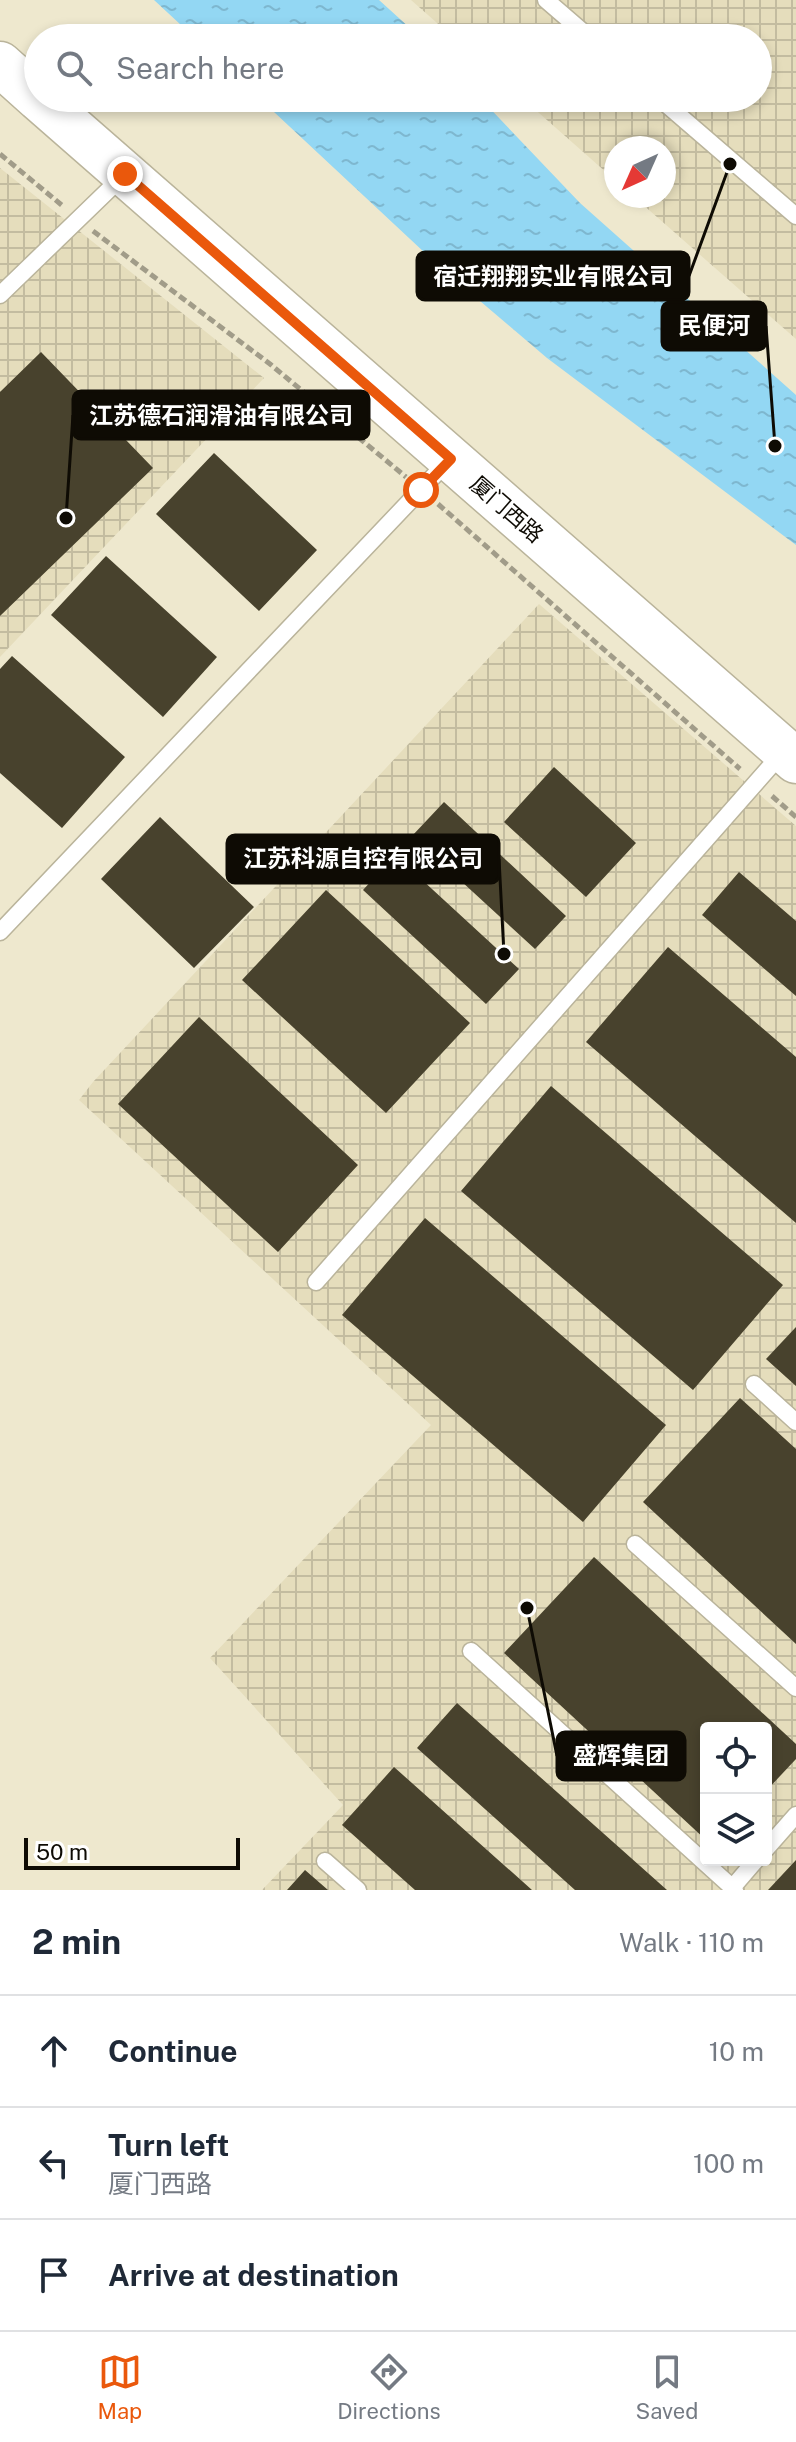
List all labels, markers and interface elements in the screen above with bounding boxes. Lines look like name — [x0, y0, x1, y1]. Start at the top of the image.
search box — [24, 24, 772, 112]
icon: search — [52, 46, 96, 90]
text: Search here — [116, 50, 284, 86]
north arrow — [604, 136, 676, 208]
route end — [107, 156, 143, 192]
callout: 宿迁翔翔实业有限公司 — [417, 252, 689, 300]
text: 宿迁翔翔实业有限公司 — [433, 262, 673, 290]
callout: 民便河 — [662, 302, 766, 350]
text: 民便河 — [678, 311, 750, 339]
callout: 江苏德石润滑油有限公司 — [73, 391, 369, 439]
text: 江苏德石润滑油有限公司 — [89, 401, 353, 429]
street label: 厦门西路 — [465, 470, 549, 548]
route start — [403, 472, 439, 508]
callout: 江苏科源自控有限公司 — [227, 835, 499, 883]
text: 江苏科源自控有限公司 — [243, 844, 483, 872]
map controls — [700, 1722, 772, 1866]
button: locate — [700, 1722, 772, 1794]
callout: 盛辉集团 — [557, 1732, 685, 1780]
text: 盛辉集团 — [573, 1741, 669, 1769]
button: layers — [700, 1794, 772, 1866]
scale bar — [24, 1834, 240, 1870]
text: 50 m — [36, 1839, 88, 1865]
text: 2 min — [32, 1922, 121, 1962]
text: Walk · 110 m — [619, 1927, 764, 1958]
icon: ahead — [32, 2029, 76, 2073]
text: Continue — [108, 2033, 238, 2069]
text: 10 m — [709, 2036, 764, 2067]
text: Turn left — [108, 2127, 229, 2163]
icon: left — [32, 2141, 76, 2185]
text: 100 m — [693, 2148, 764, 2179]
text: 厦门西路 — [108, 2168, 212, 2199]
icon: arrive — [32, 2253, 76, 2297]
text: Arrive at destination — [108, 2257, 399, 2293]
tab: Map — [98, 2350, 142, 2424]
tab: Directions — [337, 2350, 441, 2424]
tab: Saved — [636, 2350, 698, 2424]

